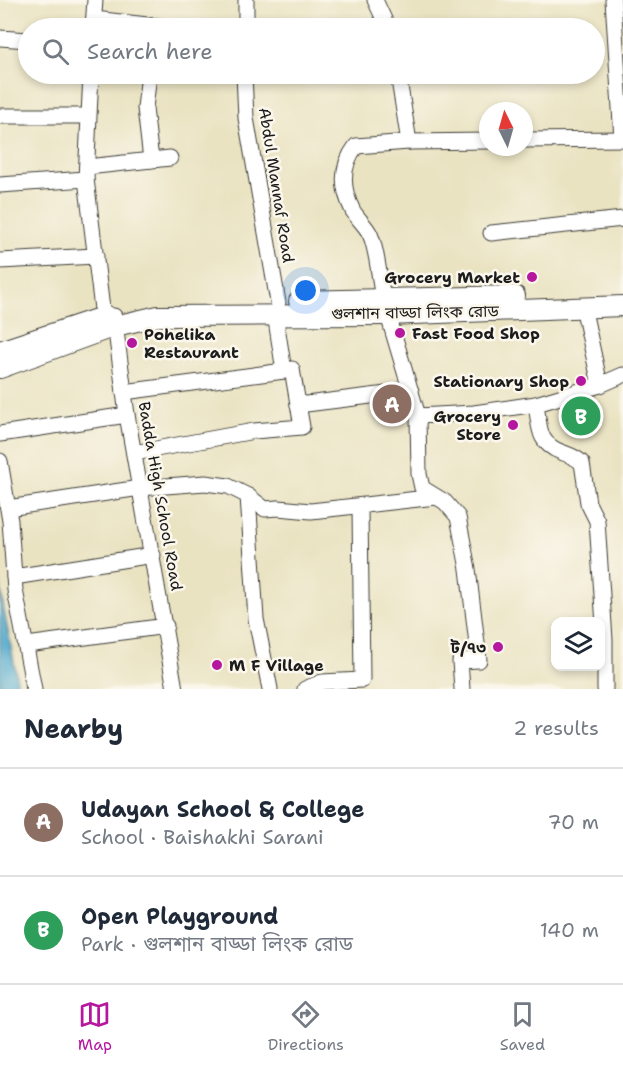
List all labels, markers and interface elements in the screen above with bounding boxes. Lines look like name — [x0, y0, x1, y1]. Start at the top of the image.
search box — [18, 18, 605, 84]
icon: search — [39, 35, 72, 68]
text: Search here — [87, 37, 213, 66]
north arrow — [479, 102, 533, 156]
street label: Abdul Mannaf Road — [254, 106, 299, 264]
place label: Grocery Market — [384, 267, 520, 288]
marker: Grocery Market — [525, 270, 539, 284]
your location — [291, 276, 320, 305]
street label: গুলশান বাড্ডা লিংক রোড — [331, 301, 500, 324]
place label: Fast Food Shop — [412, 323, 540, 344]
place label: Pohelika Restaurant — [144, 324, 239, 363]
marker: Fast Food Shop — [393, 326, 407, 340]
marker: Pohelika Restaurant — [125, 336, 139, 350]
place label: Stationary Shop — [433, 371, 569, 392]
marker: Stationary Shop — [574, 374, 588, 388]
pin: A — [372, 382, 412, 426]
pin: B — [562, 394, 600, 438]
street label: Badda High School Road — [134, 400, 187, 592]
place label: Grocery Store — [434, 406, 501, 445]
marker: Grocery Store — [506, 418, 520, 432]
map controls — [551, 617, 605, 671]
button: layers — [551, 617, 605, 671]
place label: ট/৭৩ — [450, 637, 486, 658]
marker: ট/৭৩ — [491, 640, 505, 654]
place label: M F Village — [229, 655, 324, 676]
marker: M F Village — [210, 658, 224, 672]
text: Nearby — [24, 711, 123, 746]
text: 2 results — [513, 715, 599, 741]
text: Udayan School & College — [81, 795, 364, 824]
text: A — [36, 809, 51, 835]
text: 70 m — [547, 809, 599, 835]
text: School · Baishakhi Sarani — [81, 824, 324, 850]
text: Open Playground — [81, 902, 279, 931]
text: B — [37, 917, 50, 943]
text: 140 m — [540, 917, 599, 943]
text: Park · গুলশান বাড্ডা লিংক রোড — [81, 931, 353, 957]
tab: Map — [78, 998, 112, 1055]
tab: Directions — [268, 998, 344, 1055]
tab: Saved — [500, 998, 545, 1055]

